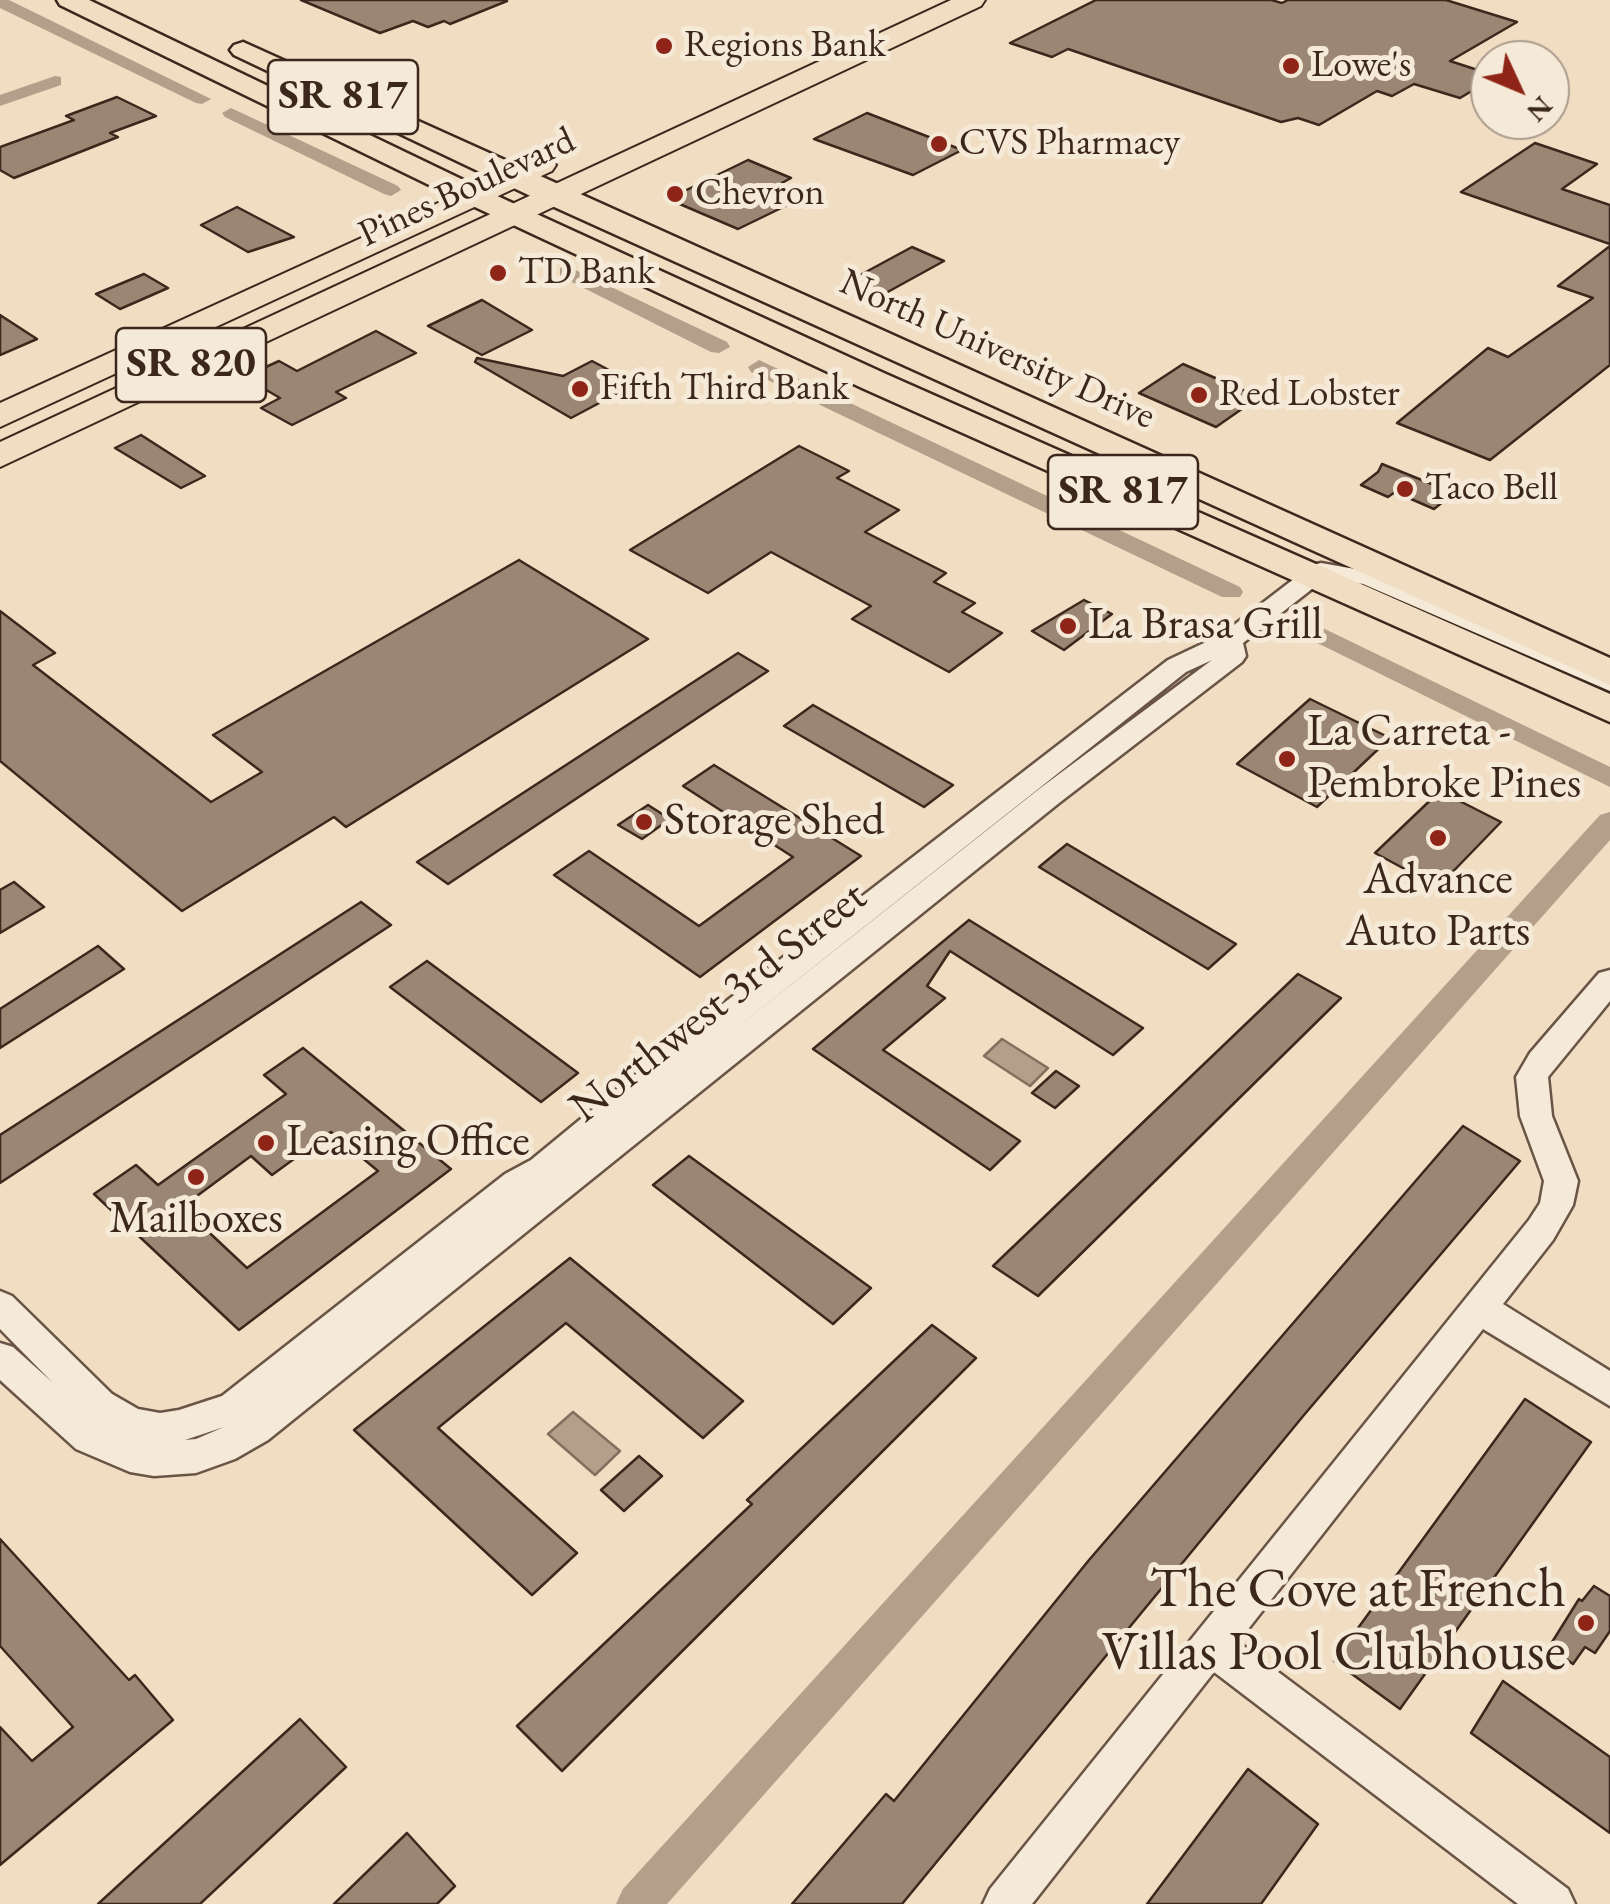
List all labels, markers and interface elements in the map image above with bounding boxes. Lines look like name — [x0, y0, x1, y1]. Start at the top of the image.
place label: Regions Bank — [684, 23, 886, 69]
marker: Regions Bank — [653, 35, 675, 57]
north arrow — [1470, 40, 1570, 140]
place label: Lowe's — [1311, 43, 1411, 89]
marker: Lowe's — [1280, 55, 1302, 77]
road number: SR 817 — [268, 60, 418, 134]
text: N — [1519, 89, 1561, 130]
street label: Pines Boulevard — [352, 118, 582, 258]
place label: CVS Pharmacy — [959, 121, 1180, 167]
marker: CVS Pharmacy — [928, 133, 950, 155]
place label: Chevron — [695, 171, 825, 217]
marker: Chevron — [664, 183, 686, 205]
place label: TD Bank — [518, 250, 655, 296]
street label: North University Drive — [832, 260, 1162, 440]
marker: TD Bank — [487, 262, 509, 284]
road number: SR 820 — [116, 328, 266, 402]
place label: Fifth Third Bank — [600, 366, 849, 412]
place label: Red Lobster — [1219, 372, 1400, 418]
marker: Fifth Third Bank — [569, 378, 591, 400]
marker: Red Lobster — [1188, 384, 1210, 406]
road number: SR 817 — [1048, 455, 1198, 529]
place label: Taco Bell — [1425, 466, 1558, 512]
marker: Taco Bell — [1394, 478, 1416, 500]
place label: La Brasa Grill — [1088, 599, 1323, 653]
marker: La Brasa Grill — [1057, 615, 1079, 637]
place label: La Carreta - Pembroke Pines — [1307, 706, 1581, 812]
marker: La Carreta - Pembroke Pines — [1276, 748, 1298, 770]
place label: Storage Shed — [664, 795, 884, 849]
marker: Storage Shed — [633, 811, 655, 833]
marker: Advance Auto Parts — [1427, 827, 1449, 849]
place label: Advance Auto Parts — [1346, 854, 1530, 960]
street label: Northwest 3rd Street — [560, 871, 878, 1135]
place label: Leasing Office — [286, 1116, 530, 1170]
marker: Leasing Office — [255, 1132, 277, 1154]
marker: Mailboxes — [185, 1166, 207, 1188]
place label: Mailboxes — [109, 1193, 283, 1247]
place label: The Cove at French Villas Pool Clubhouse — [1102, 1558, 1566, 1687]
marker: The Cove at French Villas Pool Clubhouse — [1575, 1612, 1597, 1634]

